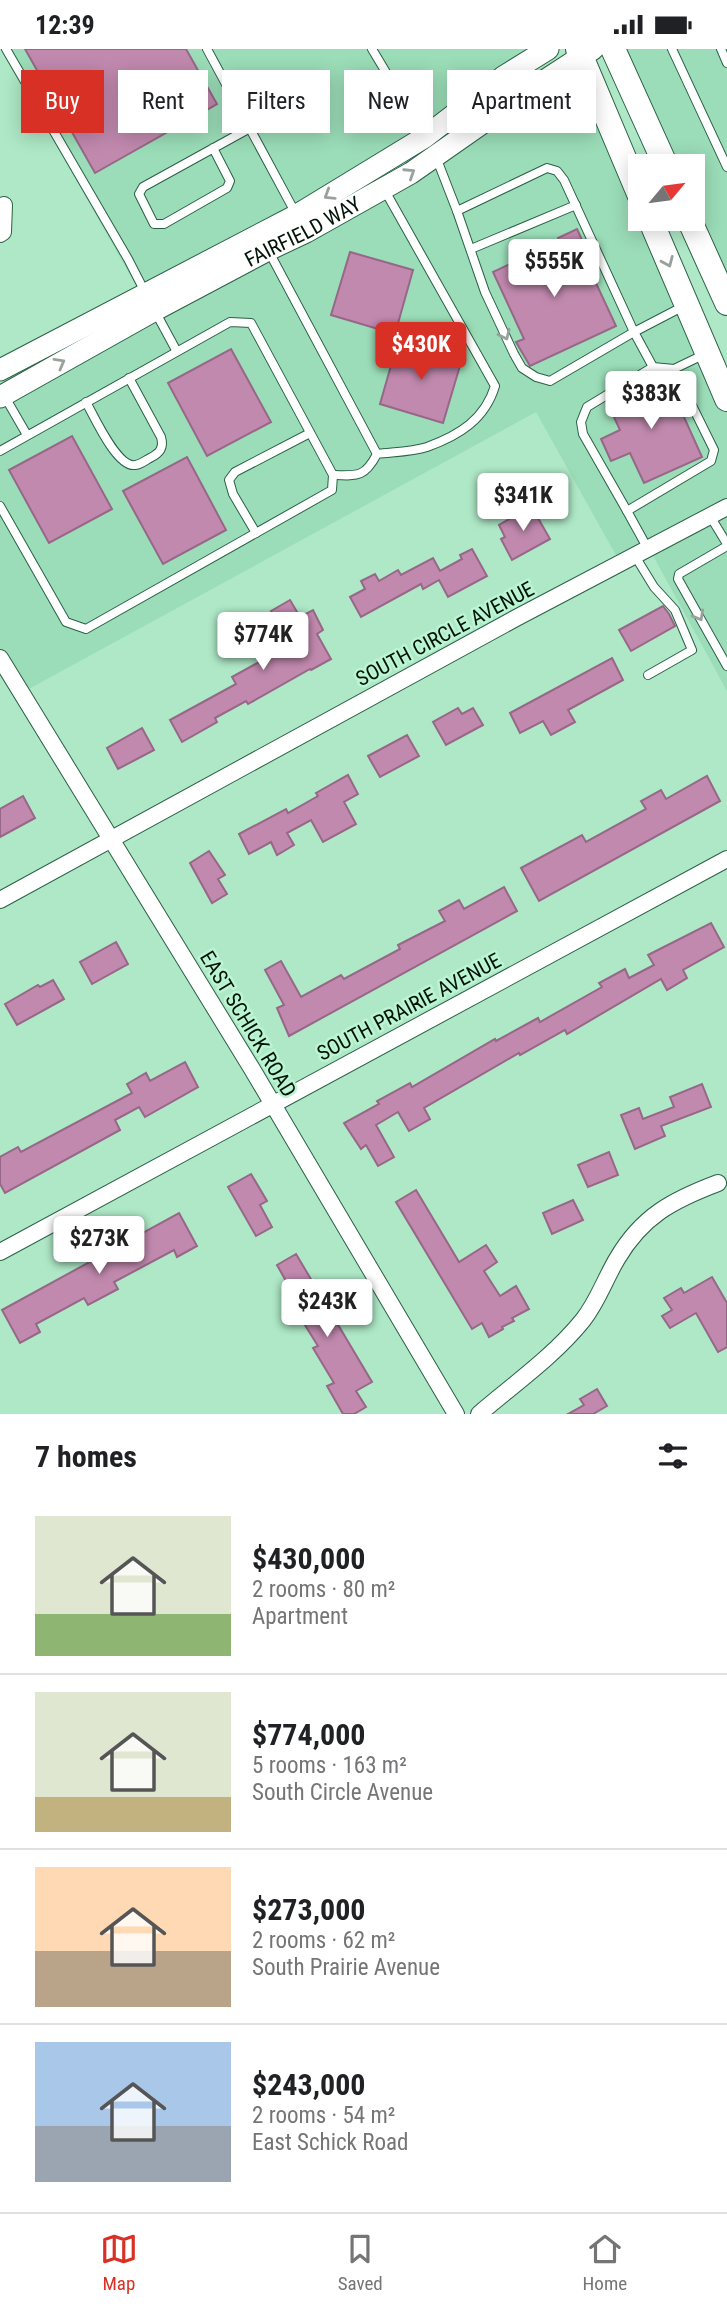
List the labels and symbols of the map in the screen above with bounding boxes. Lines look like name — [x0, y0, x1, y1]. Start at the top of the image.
north arrow — [628, 154, 705, 231]
one-way arrow — [402, 168, 415, 181]
one-way arrow — [323, 186, 336, 199]
street label: FAIRFIELD WAY — [241, 192, 365, 272]
pin: $555K — [505, 239, 603, 299]
one-way arrow — [660, 255, 674, 267]
pin: $430K — [372, 323, 470, 382]
one-way arrow — [497, 328, 511, 340]
one-way arrow — [52, 358, 65, 371]
pin: $383K — [602, 371, 700, 431]
pin: $341K — [474, 473, 572, 533]
street label: SOUTH CIRCLE AVENUE — [352, 577, 538, 691]
one-way arrow — [691, 608, 704, 621]
pin: $774K — [214, 613, 312, 672]
street label: EAST SCHICK ROAD — [195, 947, 301, 1101]
street label: SOUTH PRAIRIE AVENUE — [313, 948, 505, 1066]
pin: $273K — [50, 1217, 148, 1276]
pin: $243K — [278, 1279, 376, 1339]

